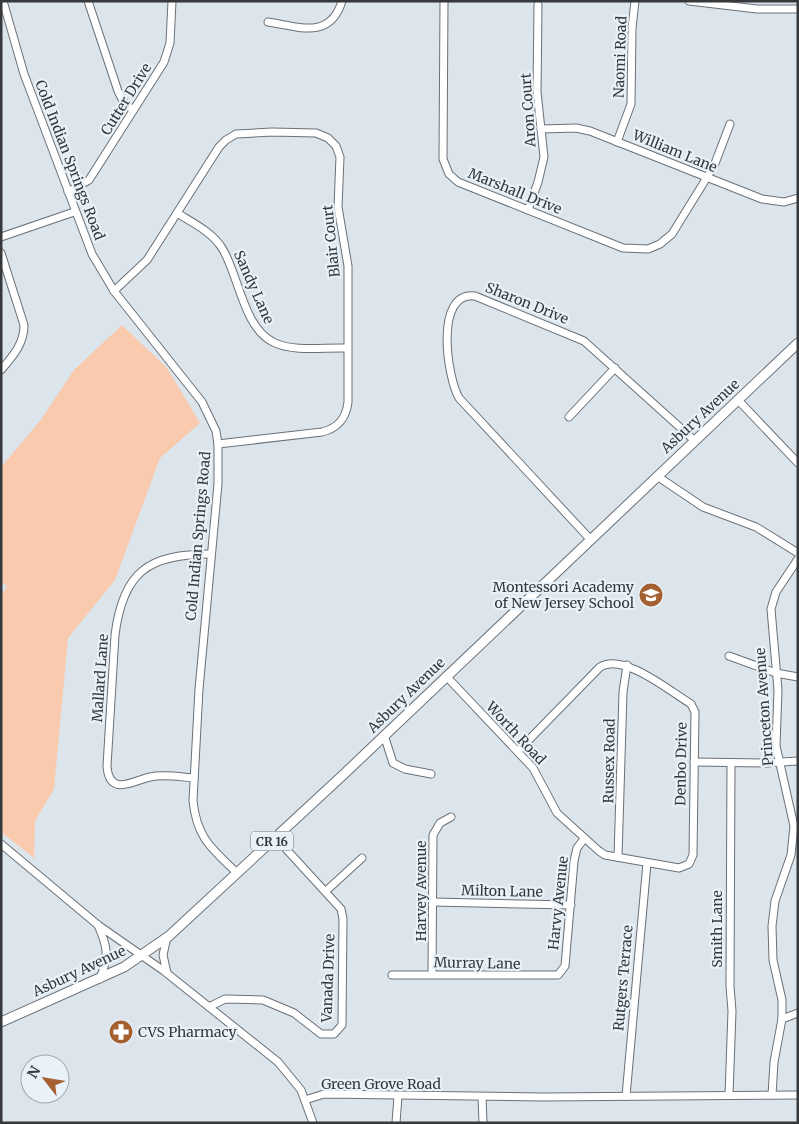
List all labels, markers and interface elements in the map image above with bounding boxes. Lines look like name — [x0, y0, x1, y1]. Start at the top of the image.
street label: Naomi Road — [610, 15, 630, 98]
street label: Cutter Drive — [97, 60, 155, 138]
street label: Aron Court — [516, 72, 540, 149]
street label: Cold Indian Springs Road — [31, 78, 109, 243]
street label: William Lane — [629, 126, 720, 176]
street label: Marshall Drive — [466, 164, 564, 218]
street label: Blair Court — [318, 203, 344, 278]
street label: Sandy Lane — [230, 248, 278, 326]
street label: Sharon Drive — [483, 278, 571, 328]
street label: Asbury Avenue — [656, 375, 743, 458]
street label: Cold Indian Springs Road — [182, 450, 214, 621]
place label: Montessori Academy of New Jersey School — [493, 578, 635, 612]
school or university icon: Montessori Academy of New Jersey School — [638, 582, 664, 608]
street label: Mallard Lane — [88, 633, 112, 723]
street label: Princeton Avenue — [751, 647, 777, 767]
street label: Asbury Avenue — [363, 653, 449, 737]
street label: Worth Road — [482, 697, 550, 769]
street label: Russex Road — [599, 718, 619, 804]
street label: Denbo Drive — [671, 722, 691, 806]
road number: CR 16 — [251, 831, 293, 850]
street label: Harvey Avenue — [412, 840, 430, 942]
street label: Harvy Avenue — [544, 855, 572, 951]
street label: Milton Lane — [461, 881, 543, 901]
street label: Smith Lane — [708, 890, 726, 968]
street label: Rutgers Terrace — [609, 924, 637, 1032]
street label: Vanada Drive — [317, 933, 339, 1024]
street label: Asbury Avenue — [29, 942, 129, 1001]
street label: Murray Lane — [434, 953, 520, 973]
pharmacy icon: CVS Pharmacy — [108, 1019, 134, 1045]
place label: CVS Pharmacy — [138, 1023, 238, 1041]
north arrow — [20, 1054, 70, 1104]
text: N — [23, 1063, 44, 1082]
street label: Green Grove Road — [321, 1075, 441, 1093]

